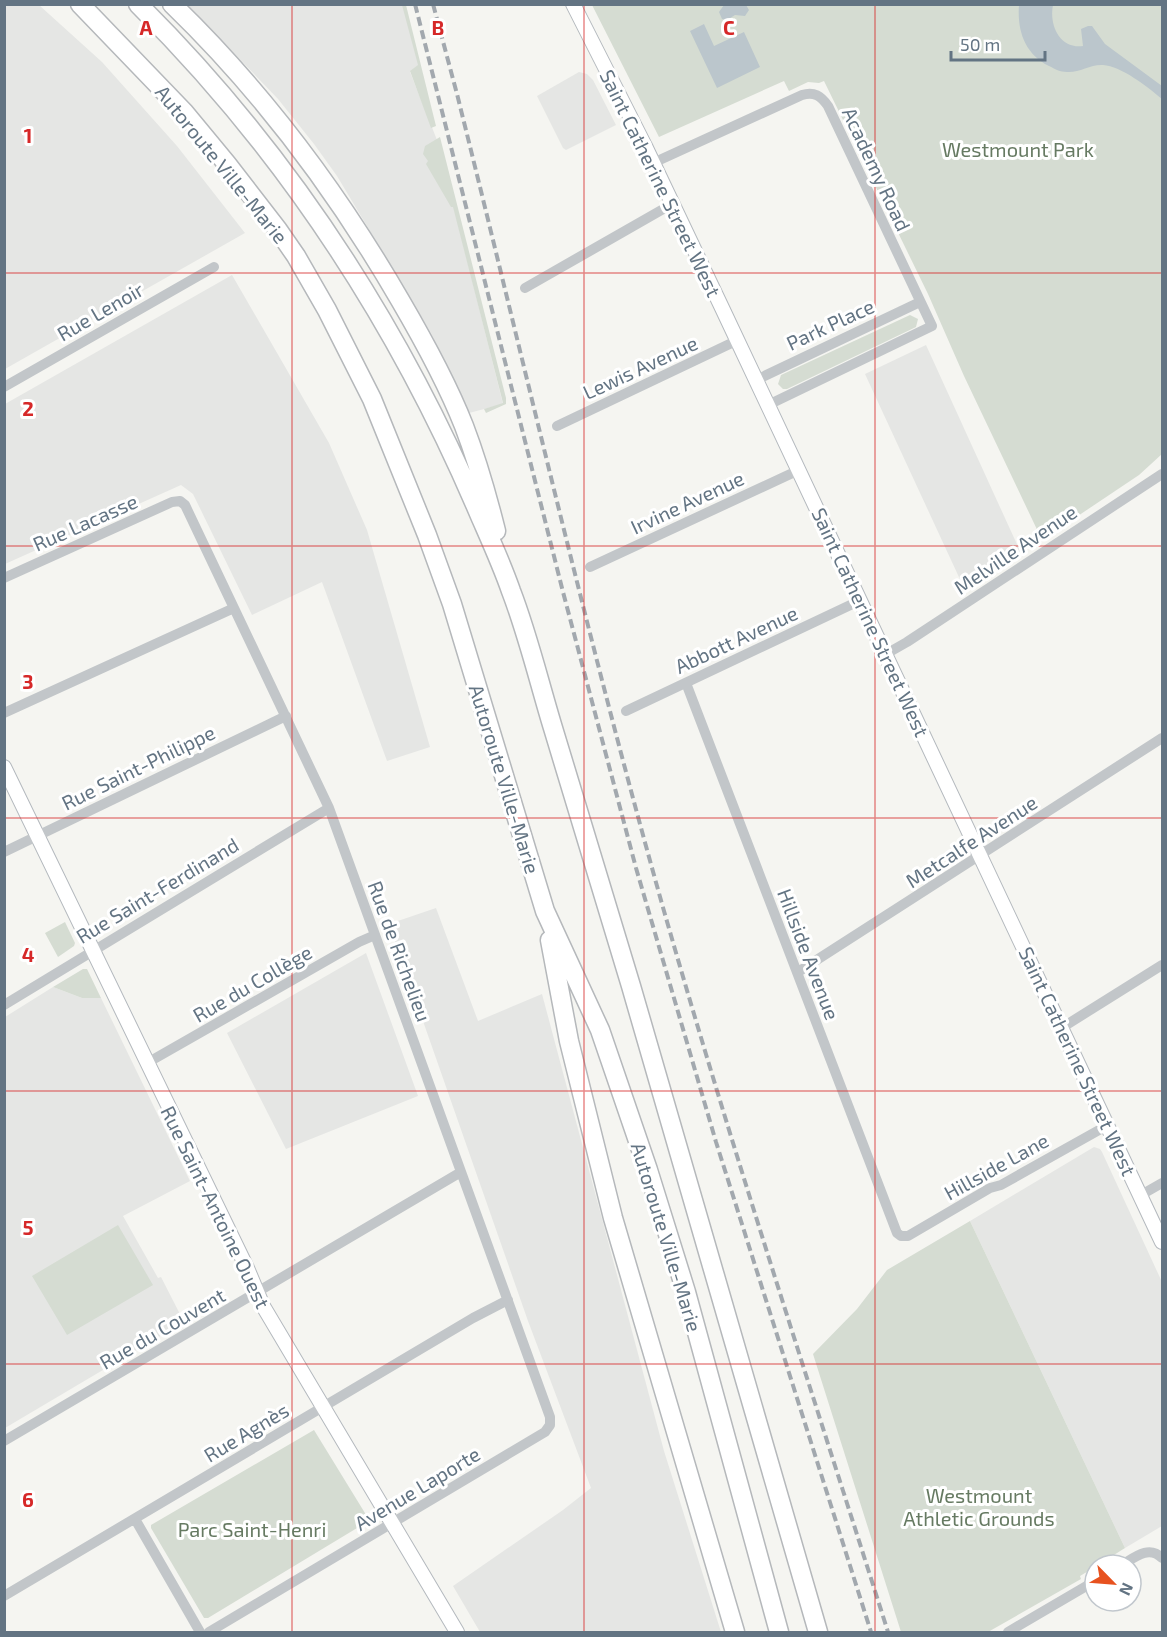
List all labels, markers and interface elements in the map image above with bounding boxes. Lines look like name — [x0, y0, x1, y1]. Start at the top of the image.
text: A — [139, 15, 153, 39]
text: B — [432, 15, 444, 39]
text: C — [723, 15, 735, 39]
scale bar — [951, 24, 1046, 62]
text: 50 m — [960, 33, 1000, 55]
street label: Saint Catherine Street West — [595, 65, 727, 301]
street label: Autoroute Ville-Marie — [151, 80, 293, 248]
street label: Academy Road — [838, 103, 916, 235]
text: 1 — [24, 123, 32, 147]
park label: Westmount Park — [942, 137, 1094, 161]
street label: Rue Lenoir — [52, 277, 148, 345]
street label: Park Place — [782, 293, 878, 355]
street label: Lewis Avenue — [579, 330, 701, 404]
text: 2 — [22, 396, 34, 420]
street label: Irvine Avenue — [627, 465, 747, 539]
street label: Rue Lacasse — [29, 488, 141, 556]
street label: Melville Avenue — [949, 499, 1081, 599]
street label: Saint Catherine Street West — [807, 504, 935, 741]
street label: Abbott Avenue — [671, 600, 801, 678]
text: 3 — [22, 669, 34, 693]
street label: Autoroute Ville-Marie — [465, 681, 545, 877]
street label: Rue Saint-Philippe — [57, 720, 219, 814]
street label: Metcalfe Avenue — [901, 790, 1041, 892]
street label: Rue Saint-Ferdinand — [71, 832, 243, 948]
street label: Rue de Richelieu — [363, 877, 437, 1025]
street label: Hillside Avenue — [773, 885, 845, 1023]
street label: Rue du Collège — [188, 939, 316, 1027]
text: 4 — [22, 942, 35, 966]
street label: Saint Catherine Street West — [1014, 943, 1142, 1180]
street label: Rue Saint-Antoine Ouest — [156, 1102, 276, 1313]
street label: Hillside Lane — [940, 1127, 1052, 1205]
street label: Autoroute Ville-Marie — [627, 1139, 707, 1335]
text: 5 — [22, 1215, 34, 1239]
street label: Rue du Couvent — [95, 1282, 229, 1374]
street label: Rue Agnès — [199, 1397, 293, 1467]
street label: Avenue Laporte — [350, 1441, 484, 1535]
park label: Westmount Athletic Grounds — [903, 1483, 1055, 1530]
text: 6 — [22, 1487, 34, 1511]
park label: Parc Saint-Henri — [178, 1517, 326, 1541]
north arrow — [1083, 1553, 1143, 1613]
text: N — [1116, 1580, 1138, 1599]

